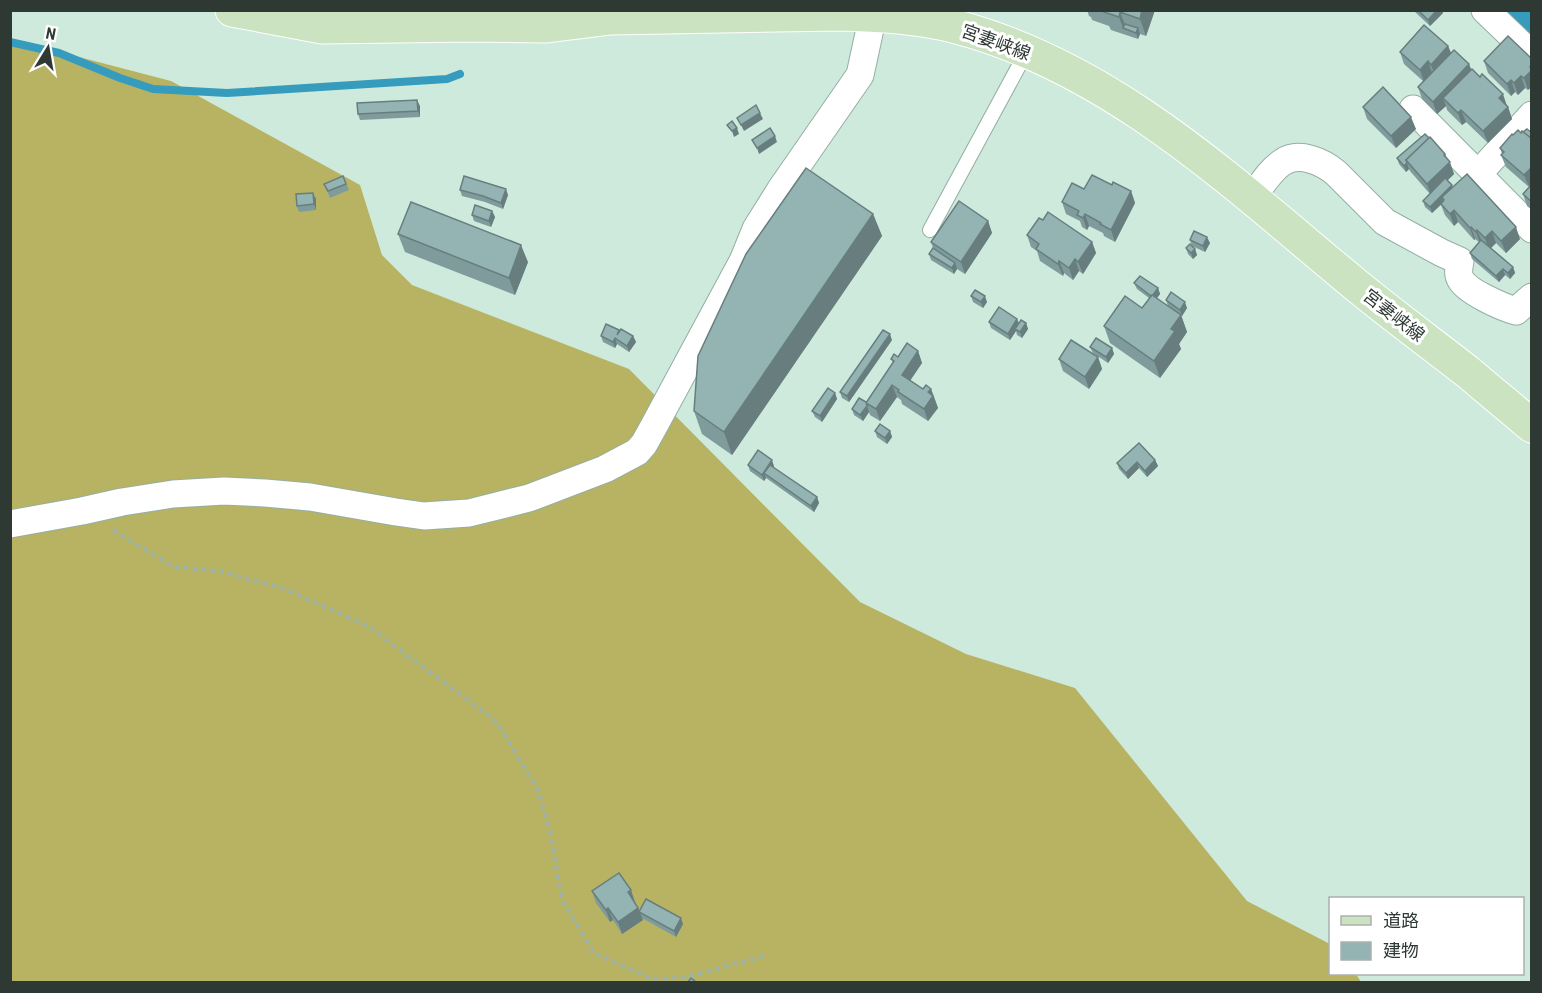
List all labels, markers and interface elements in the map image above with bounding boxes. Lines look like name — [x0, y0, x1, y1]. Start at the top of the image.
north arrow — [18, 18, 78, 78]
street label: 宮妻峡線 — [959, 20, 1033, 64]
text: N — [44, 24, 57, 44]
street label: 宮妻峡線 — [1359, 285, 1429, 345]
legend — [1329, 897, 1524, 975]
text: 道路 — [1383, 910, 1419, 931]
text: 建物 — [1383, 940, 1419, 961]

